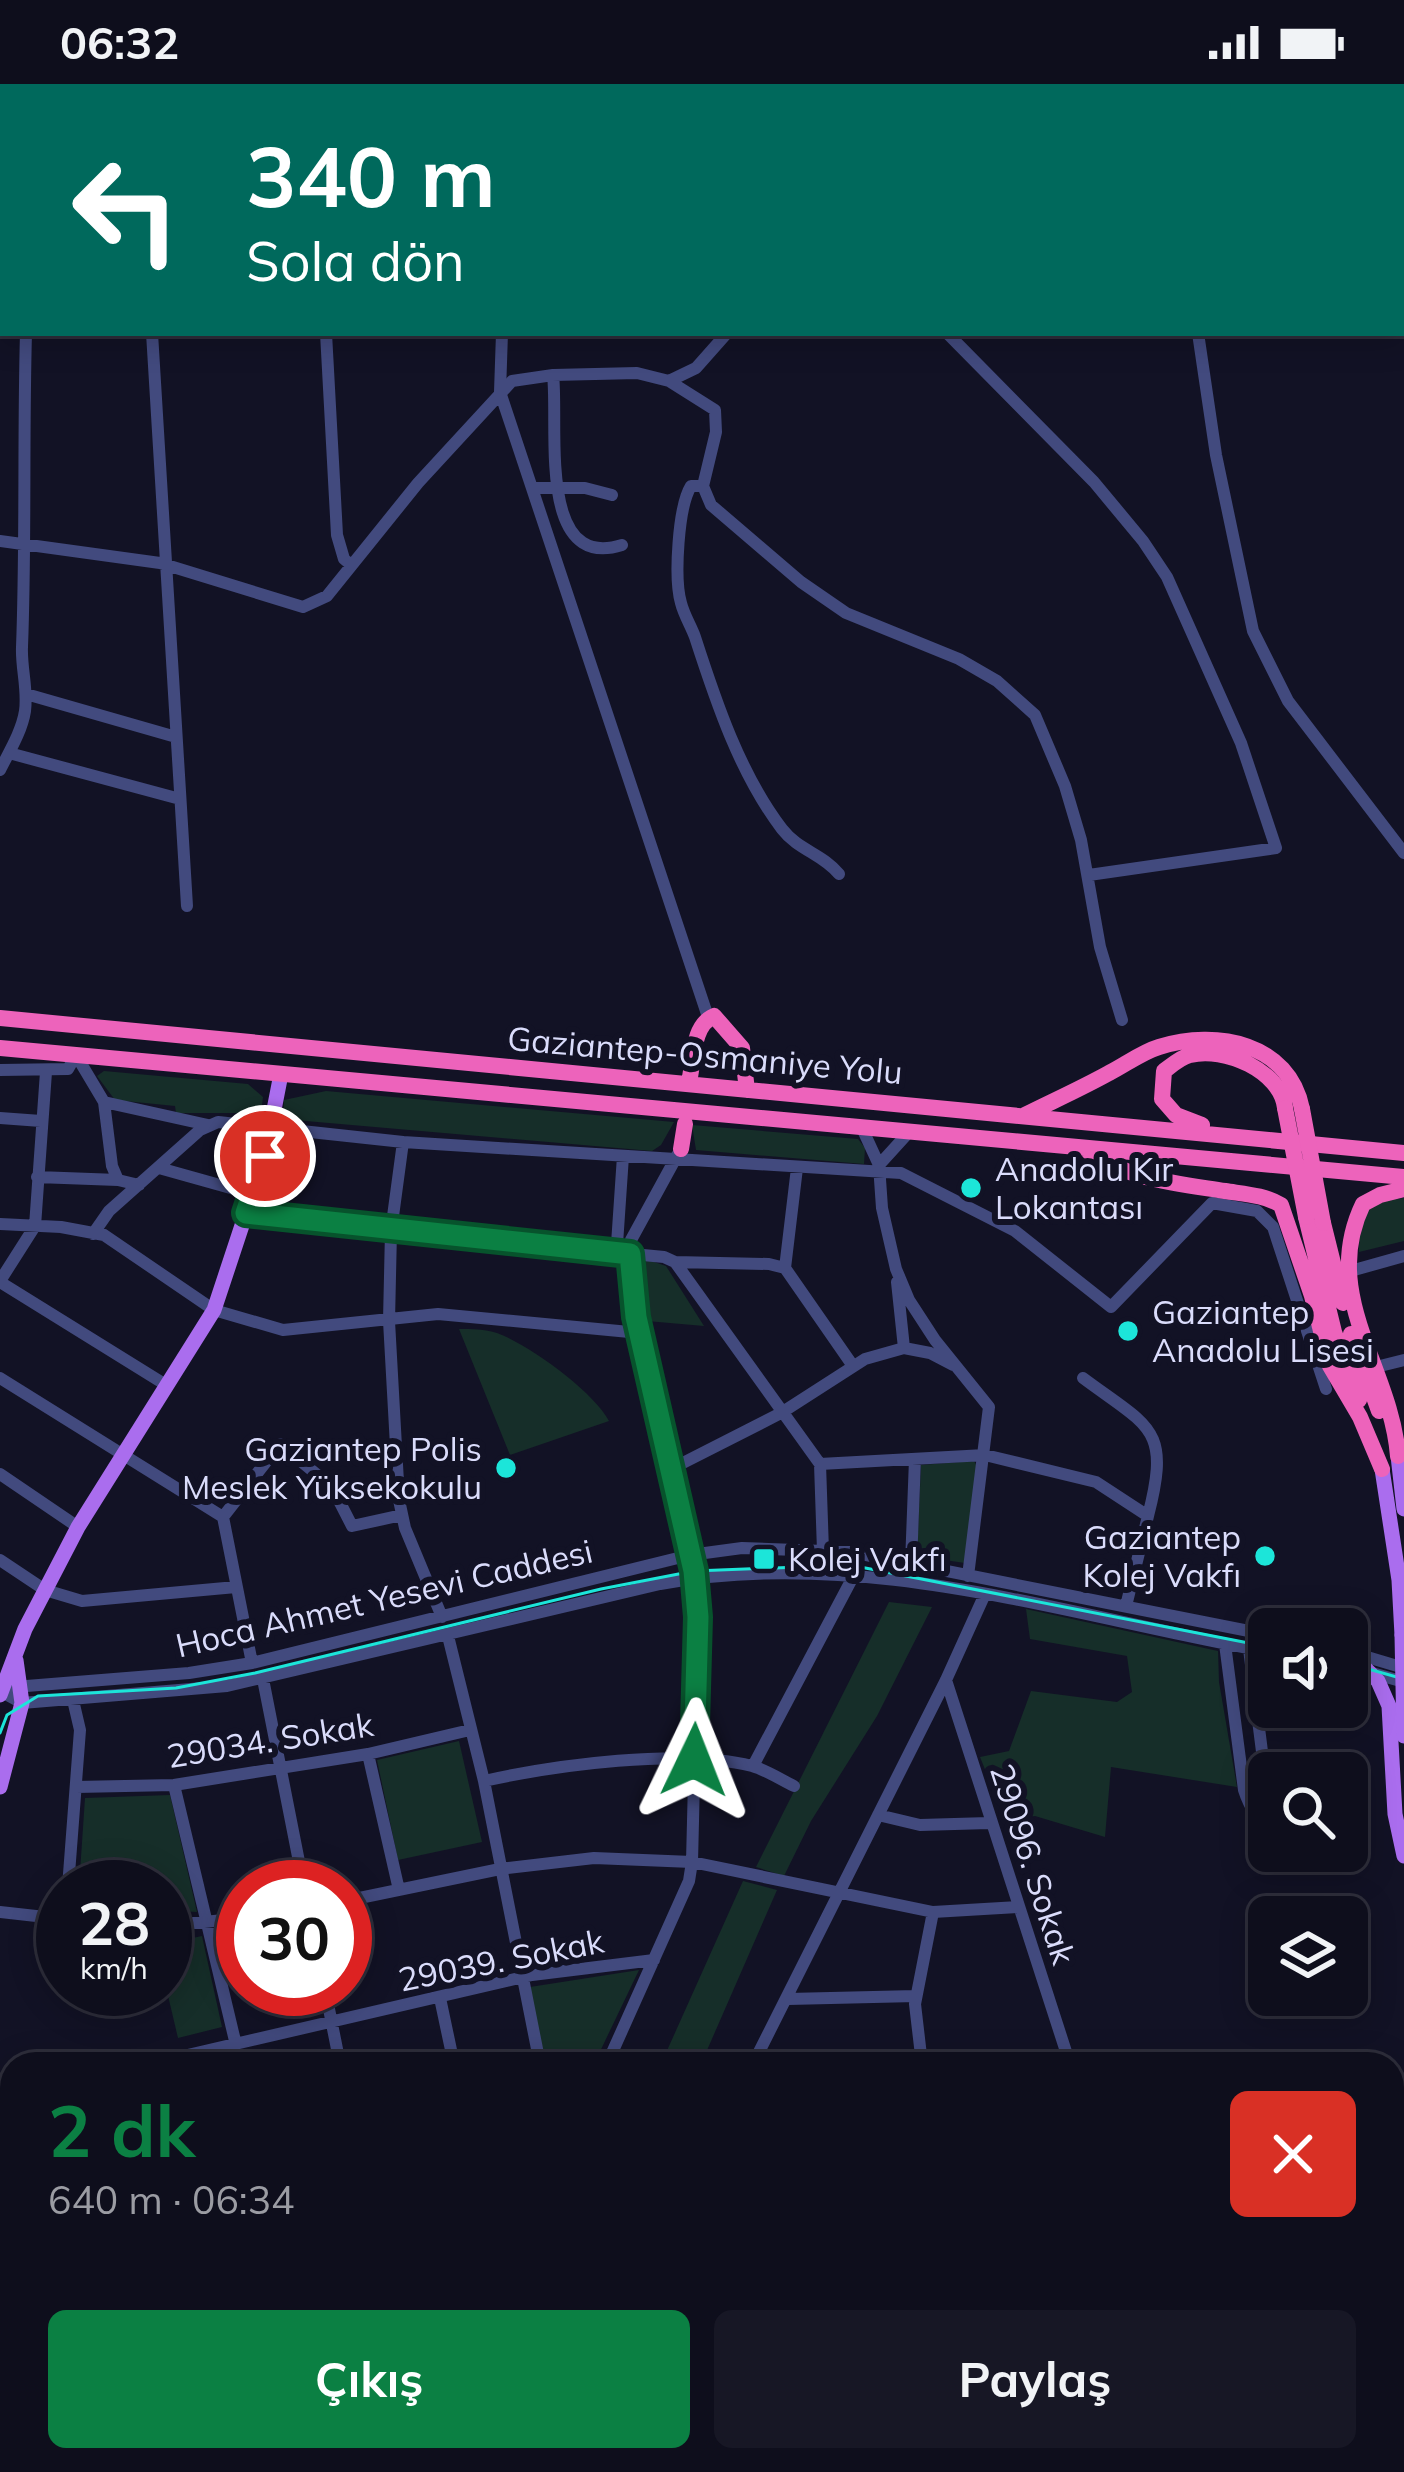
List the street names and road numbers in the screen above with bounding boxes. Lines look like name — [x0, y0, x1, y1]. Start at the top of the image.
street label: Gaziantep-Osmaniye Yolu — [506, 1017, 904, 1092]
street label: Hoca Ahmet Yesevi Caddesi — [171, 1530, 596, 1665]
street label: 29034. Sokak — [164, 1703, 377, 1776]
street label: 29096. Sokak — [982, 1759, 1085, 1970]
street label: 29039. Sokak — [395, 1919, 608, 1999]

